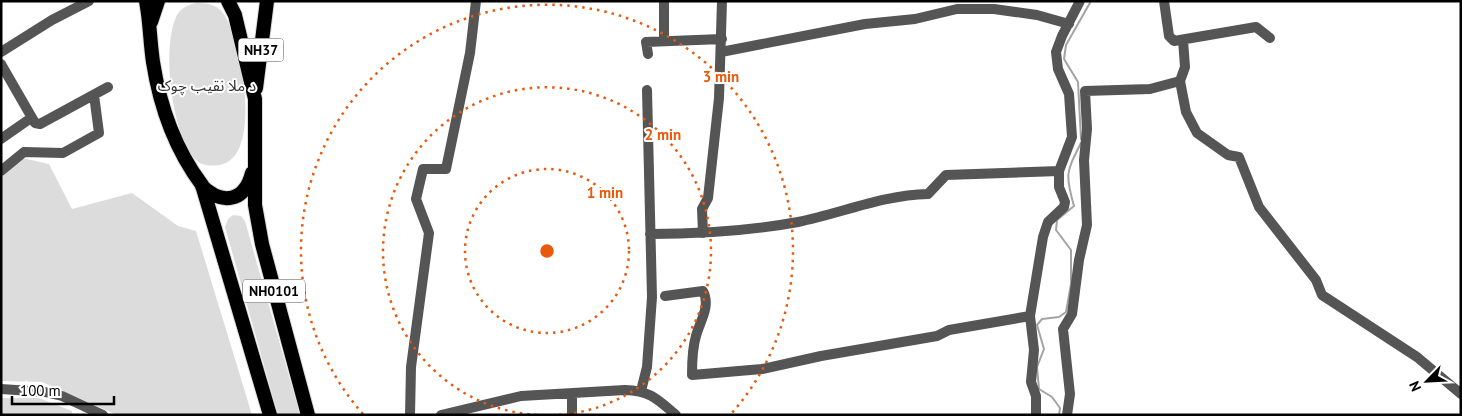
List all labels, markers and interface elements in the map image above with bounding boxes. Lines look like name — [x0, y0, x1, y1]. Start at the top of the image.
road number: NH37 — [238, 38, 284, 62]
text: 3 min — [703, 67, 739, 86]
park label: د ملا نقيب چوک — [158, 76, 256, 96]
text: 2 min — [645, 125, 681, 144]
text: 1 min — [587, 183, 623, 202]
centre of rings — [538, 242, 556, 260]
road number: NH0101 — [243, 280, 305, 302]
north arrow — [1402, 356, 1452, 406]
scale bar — [12, 374, 115, 406]
text: N — [1405, 378, 1425, 394]
text: 100 m — [20, 381, 61, 400]

